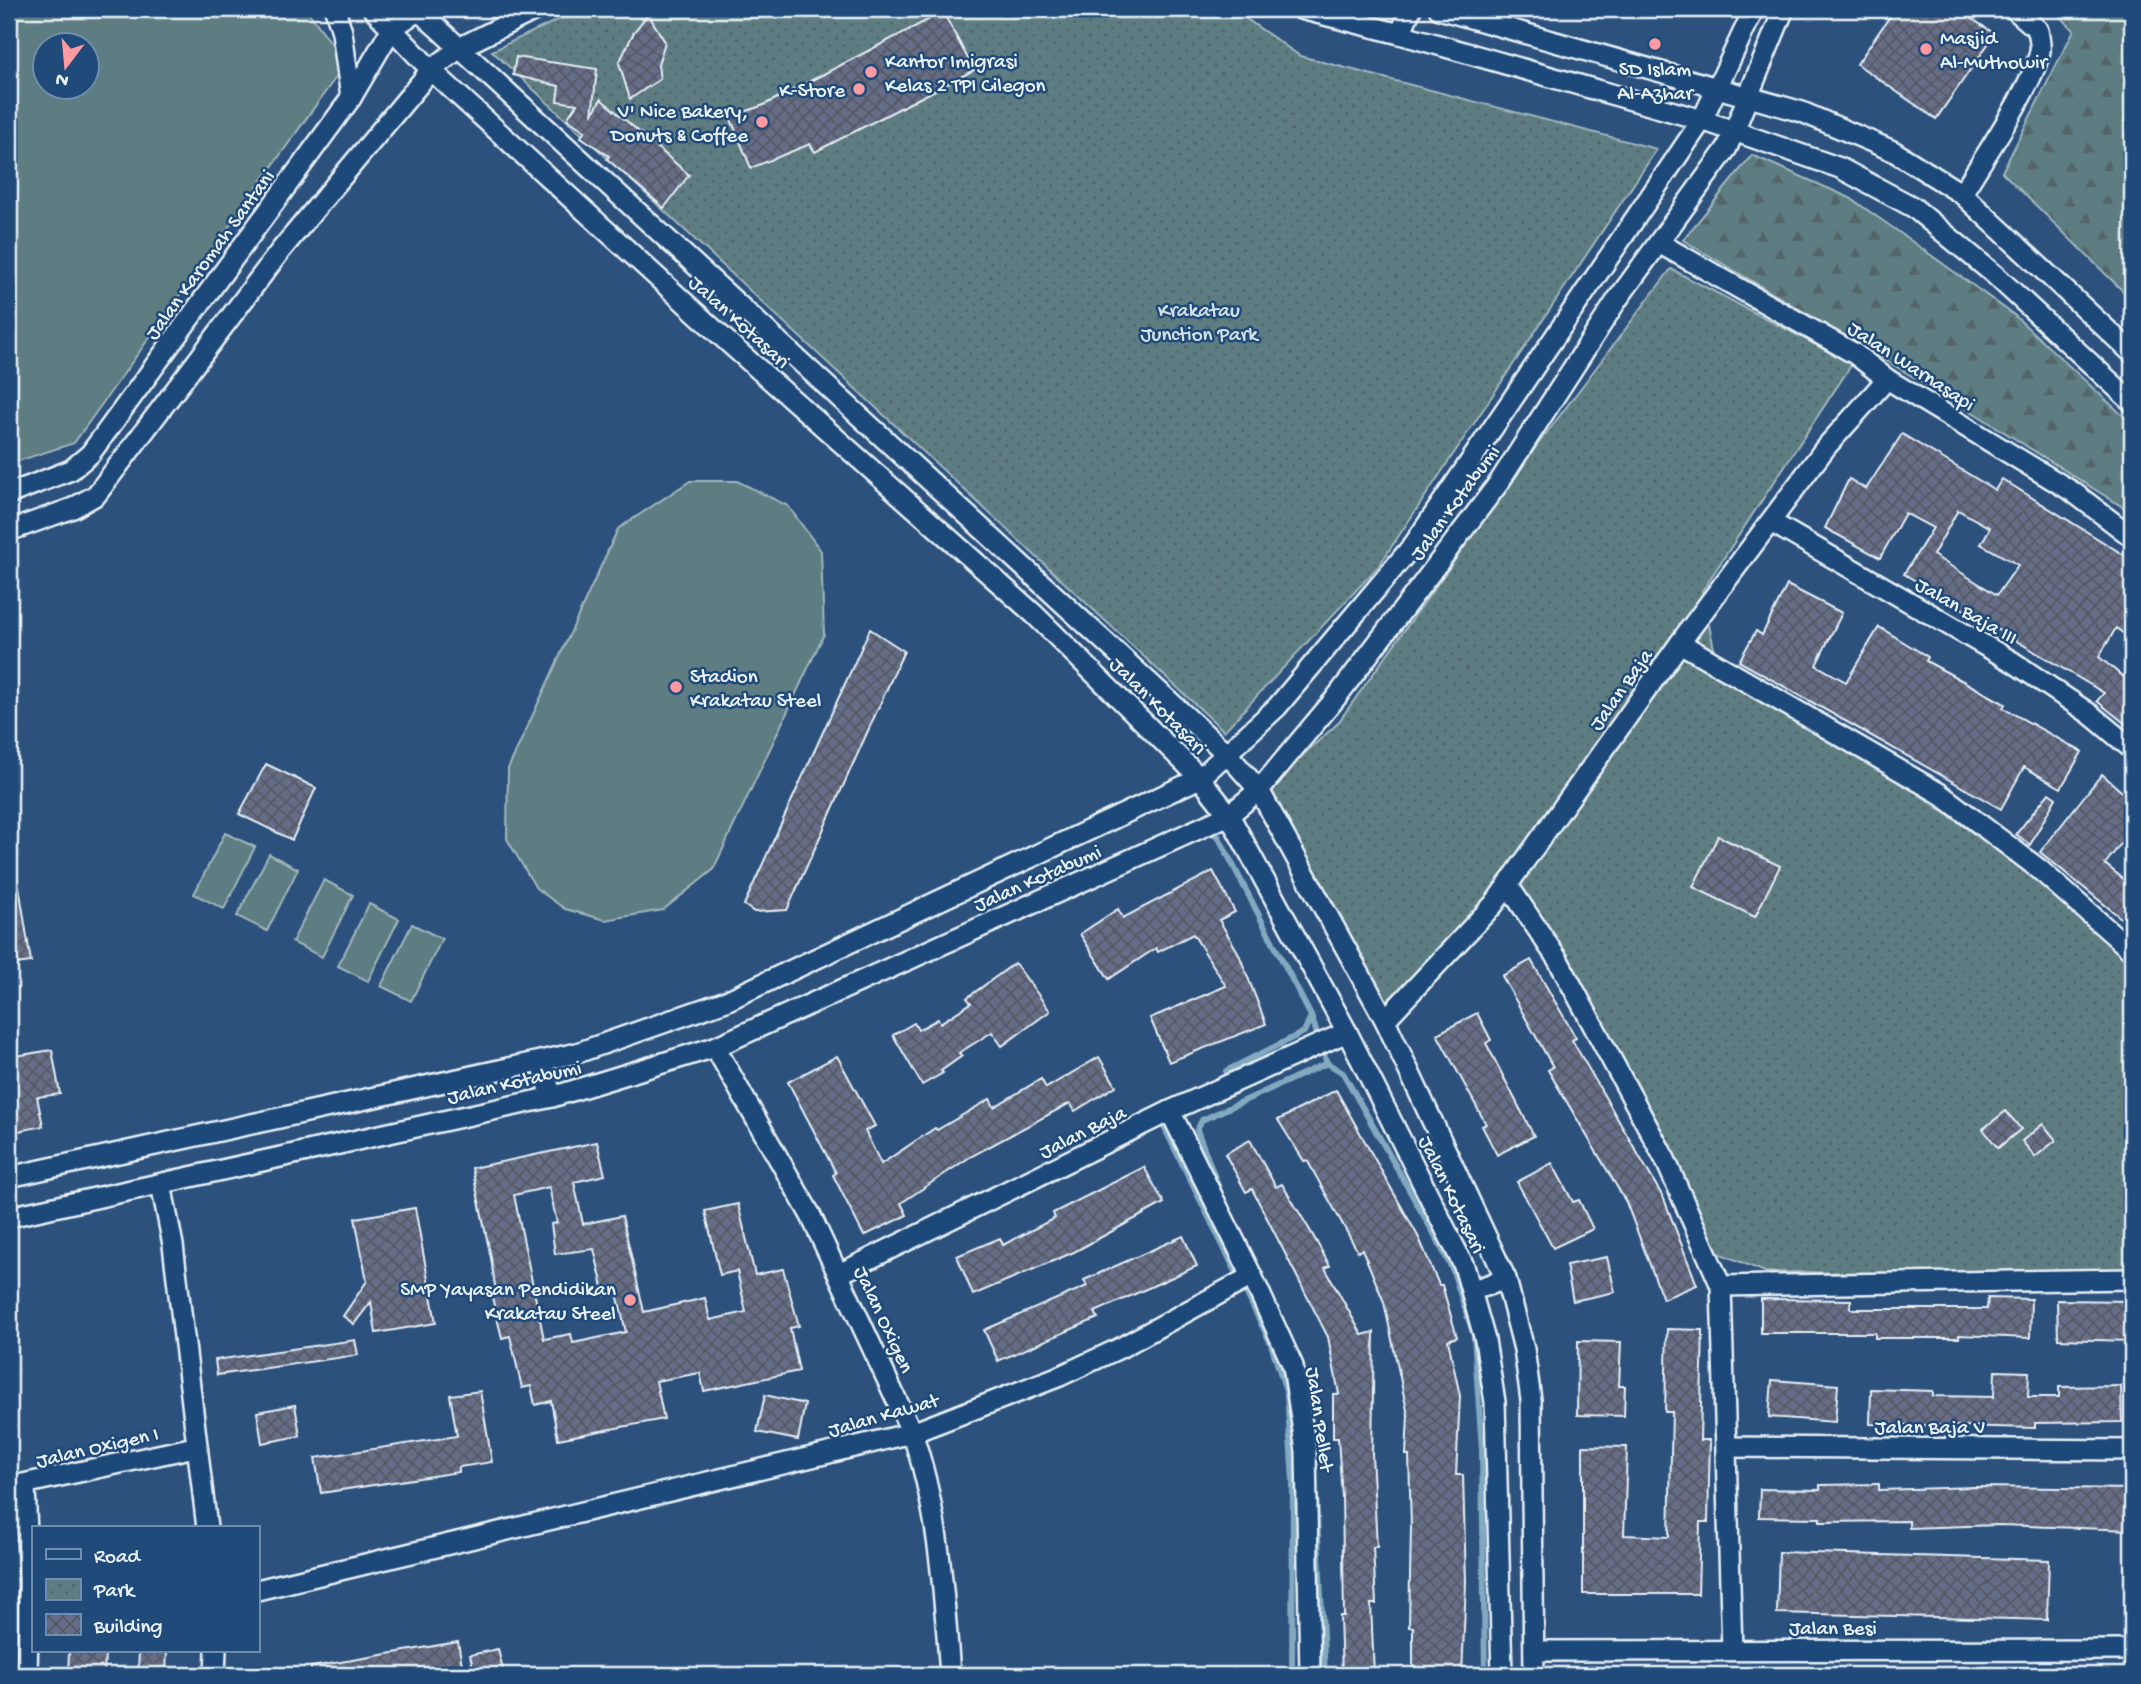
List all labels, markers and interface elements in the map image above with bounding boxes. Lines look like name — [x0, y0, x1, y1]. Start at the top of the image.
place label: Masjid Al-Muthowir — [1940, 28, 2049, 77]
north arrow — [32, 32, 102, 102]
marker: SD Islam Al-Azhar — [1647, 36, 1663, 52]
marker: Masjid Al-Muthowir — [1918, 41, 1934, 57]
place label: Kantor Imigrasi Kelas 2 TPI Cilegon — [885, 51, 1046, 100]
place label: SD Islam Al-Azhar — [1617, 59, 1694, 108]
marker: Kantor Imigrasi Kelas 2 TPI Cilegon — [863, 64, 879, 80]
text: N — [53, 66, 71, 92]
place label: K-Store — [779, 80, 846, 105]
marker: K-Store — [851, 81, 867, 97]
place label: V' Nice Bakery, Donuts & Coffee — [609, 101, 749, 150]
marker: V' Nice Bakery, Donuts & Coffee — [754, 114, 770, 130]
street label: Jalan Karomah Santani — [142, 166, 282, 346]
street label: Jalan Kotasari — [682, 271, 794, 376]
park label: Krakatau Junction Park — [1140, 300, 1260, 349]
street label: Jalan Warnasapi — [1842, 317, 1978, 418]
street label: Jalan Kotabumi — [1406, 441, 1507, 567]
street label: Jalan Baja III — [1910, 574, 2021, 652]
street label: Jalan Baja — [1586, 644, 1661, 737]
street label: Jalan Kotasari — [1102, 653, 1211, 762]
place label: Stadion Krakatau Steel — [690, 666, 821, 715]
marker: Stadion Krakatau Steel — [668, 679, 684, 695]
street label: Jalan Kotabumi — [971, 841, 1106, 920]
street label: Jalan Kotabumi — [445, 1057, 584, 1112]
street label: Jalan Baja — [1036, 1101, 1132, 1167]
street label: Jalan Kotasari — [1411, 1132, 1489, 1259]
street label: Jalan Oxigen — [846, 1263, 917, 1378]
place label: SMP Yayasan Pendidikan Krakatau Steel — [400, 1279, 616, 1328]
marker: SMP Yayasan Pendidikan Krakatau Steel — [622, 1292, 638, 1308]
street label: Jalan Pellet — [1298, 1366, 1338, 1476]
street label: Jalan Kawat — [826, 1389, 944, 1445]
street label: Jalan Baja V — [1875, 1417, 1985, 1442]
street label: Jalan Oxigen I — [34, 1423, 162, 1476]
legend — [32, 1526, 259, 1652]
text: Road — [94, 1546, 142, 1571]
text: Park — [93, 1580, 137, 1605]
text: Building — [93, 1616, 163, 1641]
street label: Jalan Besi — [1789, 1618, 1877, 1643]

